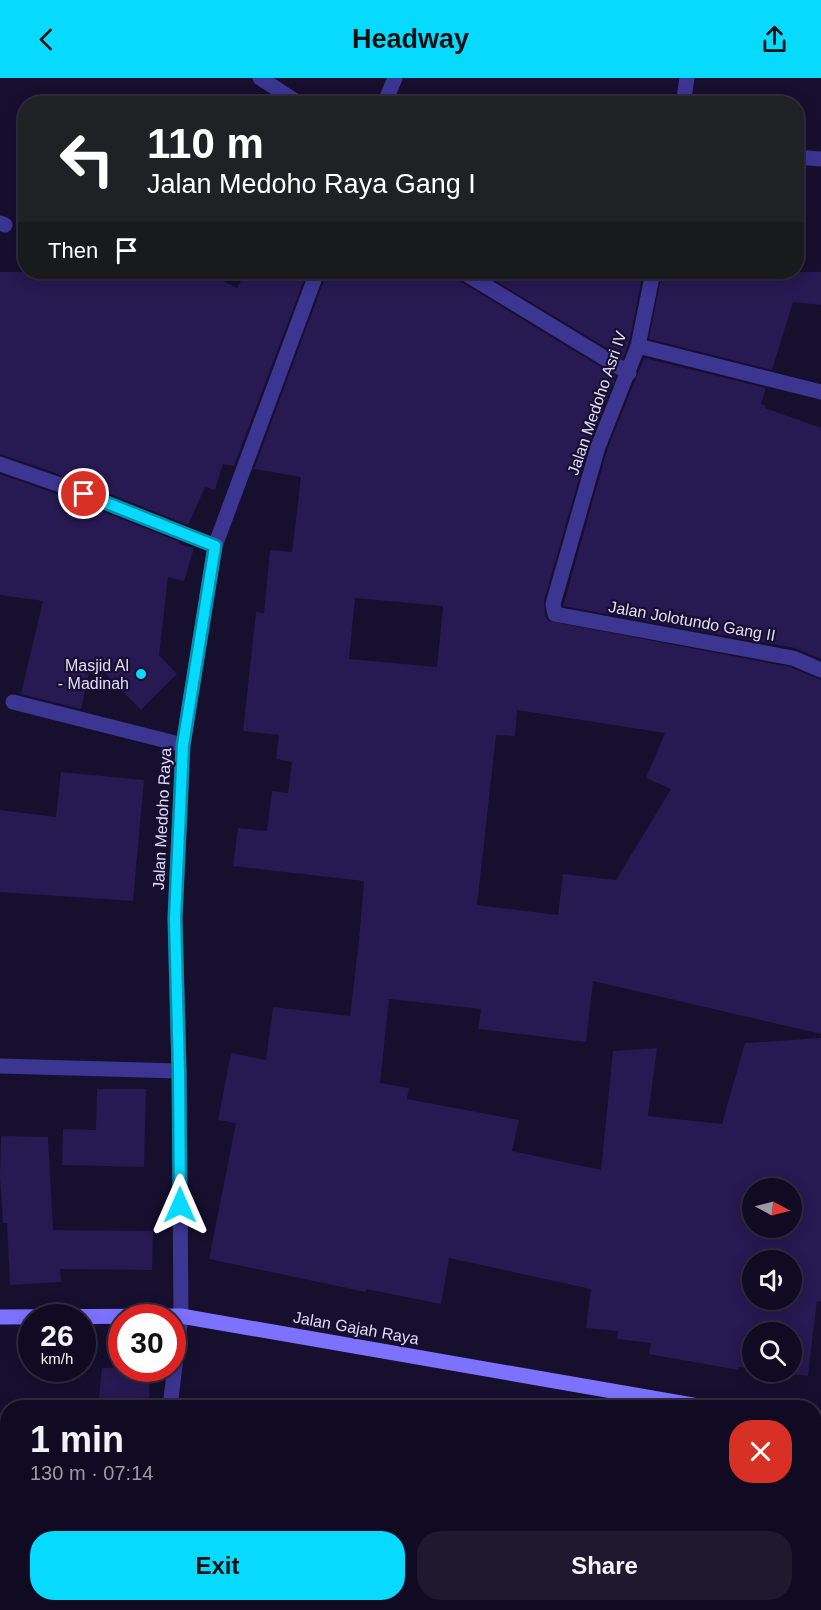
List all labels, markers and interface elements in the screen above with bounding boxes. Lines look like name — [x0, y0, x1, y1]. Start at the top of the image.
icon: back — [30, 23, 63, 56]
icon: share — [758, 23, 791, 56]
text: Headway — [352, 24, 469, 54]
icon: left — [48, 120, 126, 198]
text: 110 m — [147, 120, 264, 167]
text: Jalan Medoho Raya Gang I — [147, 169, 476, 199]
icon: arrive — [110, 234, 143, 267]
text: Then — [48, 238, 98, 263]
street label: Jalan Medoho Asri IV — [564, 328, 630, 477]
pin — [58, 468, 109, 519]
icon: arrive — [67, 477, 100, 510]
street label: Jalan Jolotundo Gang II — [607, 598, 777, 644]
place label: Masjid Al - Madinah — [58, 657, 129, 692]
marker: Masjid Al - Madinah — [134, 667, 148, 681]
street label: Jalan Medoho Raya — [150, 747, 174, 891]
position arrow — [148, 1173, 212, 1237]
north arrow — [742, 1178, 802, 1238]
map controls — [742, 1178, 802, 1382]
button: sound — [742, 1250, 802, 1310]
speed limit sign: 30 — [108, 1304, 186, 1382]
street label: Jalan Gajah Raya — [292, 1309, 420, 1347]
text: 26 — [40, 1319, 74, 1352]
button: search — [742, 1322, 802, 1382]
text: km/h — [41, 1350, 73, 1367]
text: 1 min — [30, 1419, 124, 1460]
button: close — [729, 1420, 792, 1483]
text: 130 m · 07:14 — [30, 1462, 153, 1484]
button: Exit — [30, 1531, 405, 1600]
button: Share — [417, 1531, 792, 1600]

